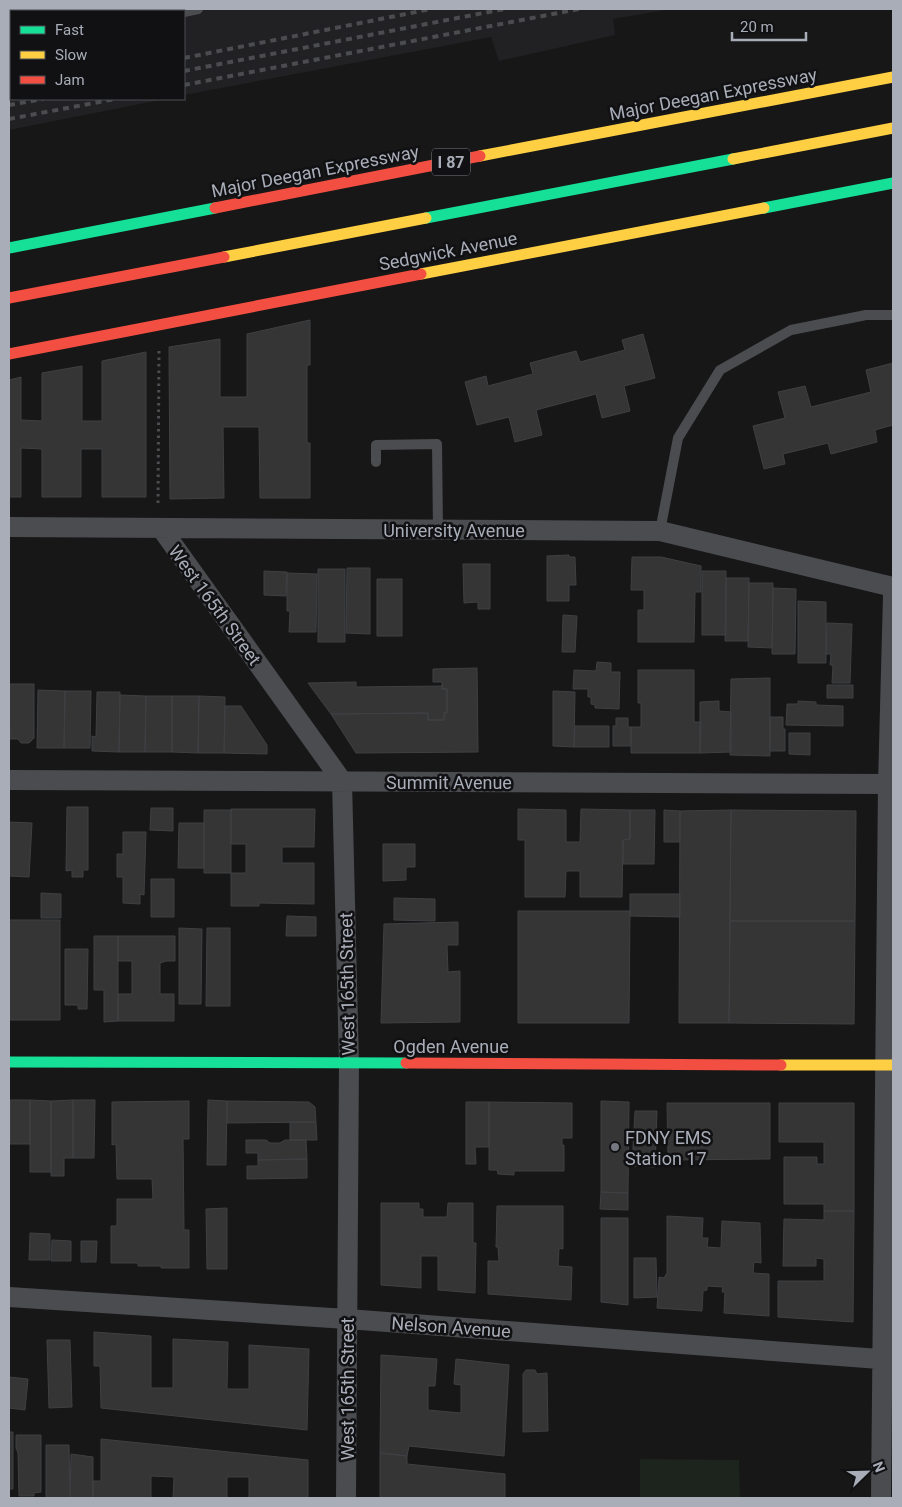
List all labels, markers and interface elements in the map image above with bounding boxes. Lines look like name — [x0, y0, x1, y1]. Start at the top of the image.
legend — [10, 10, 185, 100]
scale bar — [732, 10, 806, 42]
text: 20 m — [740, 18, 774, 36]
text: Fast — [55, 21, 84, 39]
text: Slow — [55, 46, 87, 64]
street label: Major Deegan Expressway — [607, 63, 819, 124]
text: Jam — [55, 71, 85, 89]
street label: Major Deegan Expressway — [209, 140, 421, 201]
road number: I 87 — [432, 148, 470, 176]
street label: Sedgwick Avenue — [377, 227, 519, 275]
street label: University Avenue — [383, 520, 525, 541]
street label: West 165th Street — [164, 541, 266, 669]
street label: Summit Avenue — [386, 772, 512, 793]
street label: West 165th Street — [335, 912, 359, 1056]
street label: Ogden Avenue — [393, 1036, 509, 1057]
place label: FDNY EMS Station 17 — [625, 1127, 712, 1169]
marker: FDNY EMS Station 17 — [609, 1141, 621, 1153]
street label: Nelson Avenue — [391, 1312, 511, 1342]
street label: West 165th Street — [337, 1317, 358, 1461]
north arrow — [842, 1447, 892, 1497]
text: N — [870, 1459, 888, 1475]

